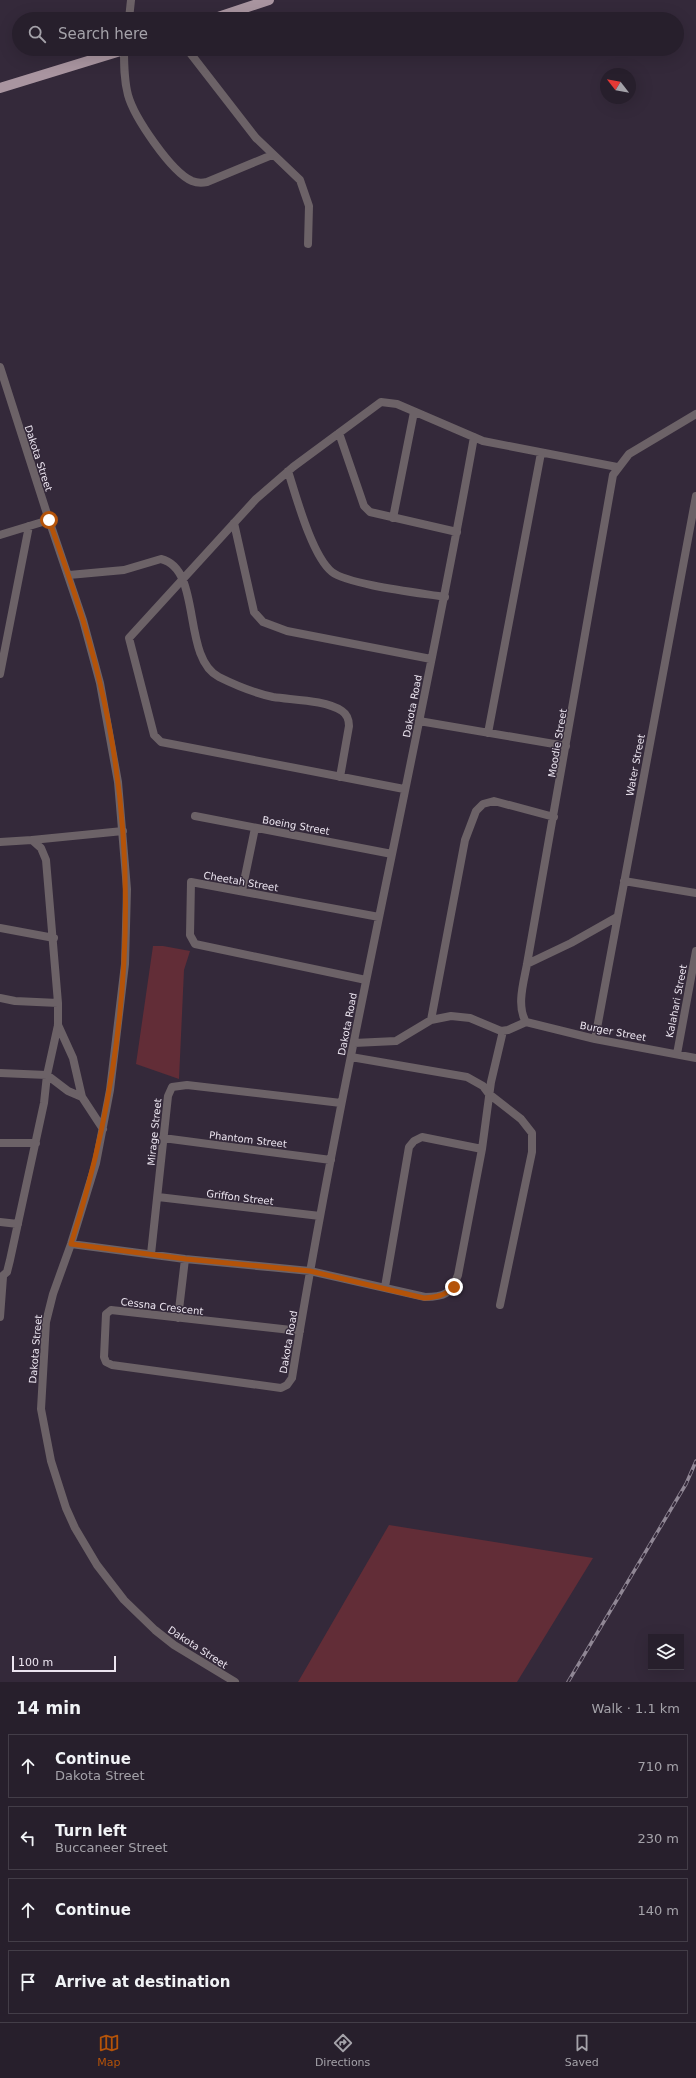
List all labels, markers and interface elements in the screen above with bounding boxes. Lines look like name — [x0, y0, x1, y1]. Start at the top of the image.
search box — [12, 12, 684, 56]
icon: search — [26, 23, 48, 45]
text: Search here — [58, 25, 148, 43]
north arrow — [600, 68, 636, 104]
street label: Dakota Street — [23, 424, 54, 493]
route start — [40, 511, 58, 529]
street label: Dakota Road — [401, 674, 424, 738]
street label: Moodie Street — [546, 708, 569, 778]
street label: Water Street — [624, 733, 647, 797]
street label: Boeing Street — [261, 814, 331, 837]
street label: Cheetah Street — [203, 870, 279, 893]
street label: Kalahari Street — [664, 963, 689, 1039]
street label: Dakota Road — [336, 992, 359, 1056]
street label: Burger Street — [579, 1020, 647, 1043]
street label: Mirage Street — [145, 1098, 164, 1166]
street label: Phantom Street — [208, 1129, 287, 1150]
street label: Griffon Street — [206, 1188, 274, 1207]
route end — [445, 1278, 463, 1296]
street label: Cessna Crescent — [120, 1296, 204, 1317]
street label: Dakota Road — [278, 1310, 299, 1374]
street label: Dakota Street — [27, 1314, 44, 1384]
street label: Dakota Street — [166, 1624, 230, 1671]
map controls — [648, 1634, 684, 1670]
button: layers — [648, 1634, 684, 1670]
scale bar — [12, 1654, 116, 1673]
text: 100 m — [18, 1656, 53, 1669]
text: 14 min — [16, 1698, 81, 1718]
text: Walk · 1.1 km — [591, 1701, 680, 1716]
text: Continue — [55, 1750, 131, 1768]
icon: ahead — [17, 1755, 39, 1777]
text: 710 m — [637, 1759, 679, 1774]
text: Dakota Street — [55, 1768, 145, 1783]
text: Turn left — [55, 1822, 127, 1840]
icon: left — [17, 1827, 39, 1849]
text: 230 m — [637, 1831, 679, 1846]
text: Buccaneer Street — [55, 1840, 168, 1855]
icon: ahead — [17, 1899, 39, 1921]
text: Continue — [55, 1901, 131, 1919]
text: 140 m — [637, 1903, 679, 1918]
icon: arrive — [17, 1971, 39, 1993]
text: Arrive at destination — [55, 1973, 230, 1991]
tab: Map — [97, 2032, 120, 2069]
tab: Directions — [315, 2032, 370, 2069]
tab: Saved — [565, 2032, 599, 2069]

